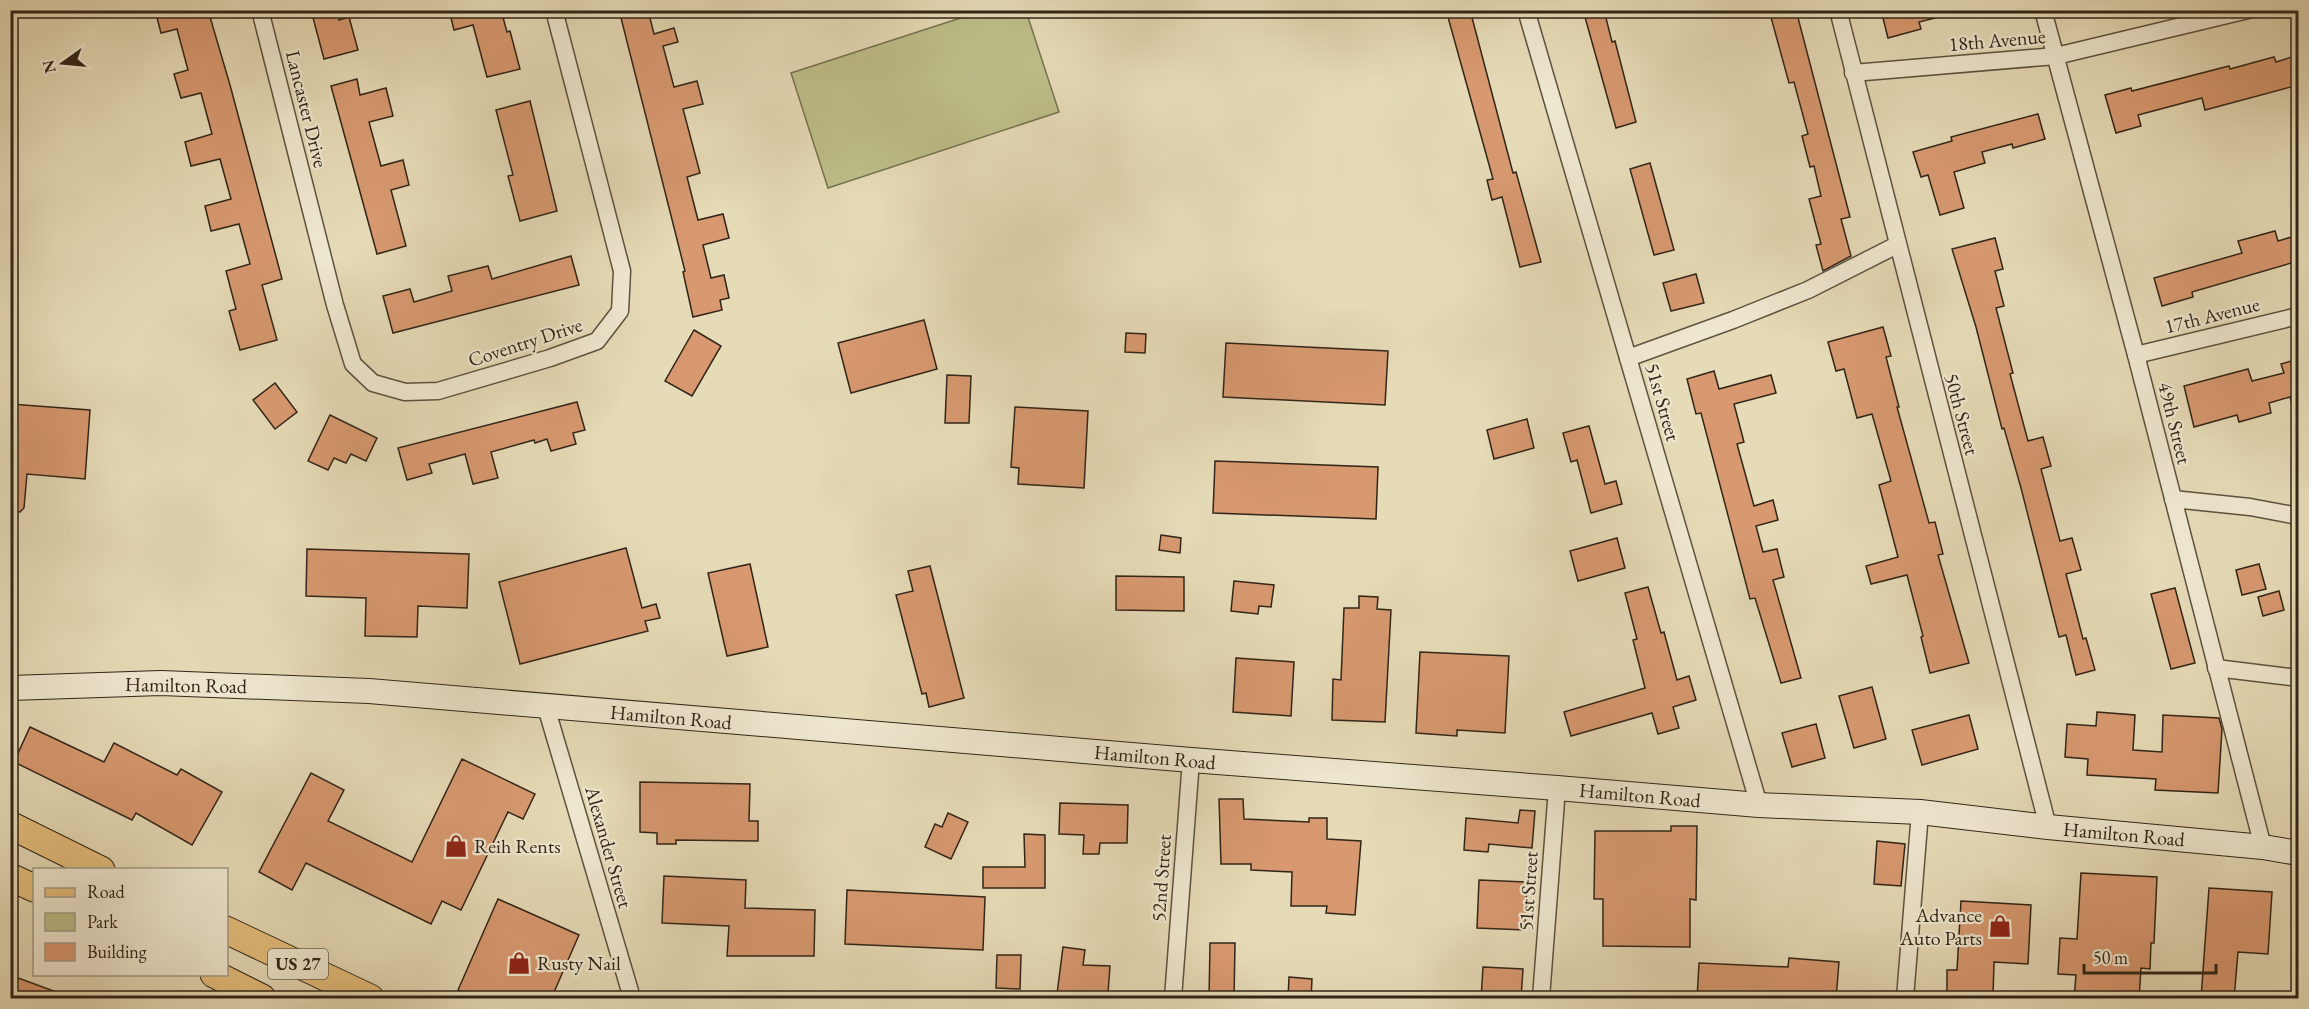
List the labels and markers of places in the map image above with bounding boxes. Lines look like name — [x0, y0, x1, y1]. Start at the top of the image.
shop icon: Reih Rents — [443, 833, 469, 859]
place label: Reih Rents — [474, 833, 561, 859]
place label: Advance Auto Parts — [1899, 902, 1982, 951]
shop icon: Advance Auto Parts — [1987, 913, 2013, 939]
shop icon: Rusty Nail — [506, 950, 532, 976]
place label: Rusty Nail — [537, 950, 621, 976]

